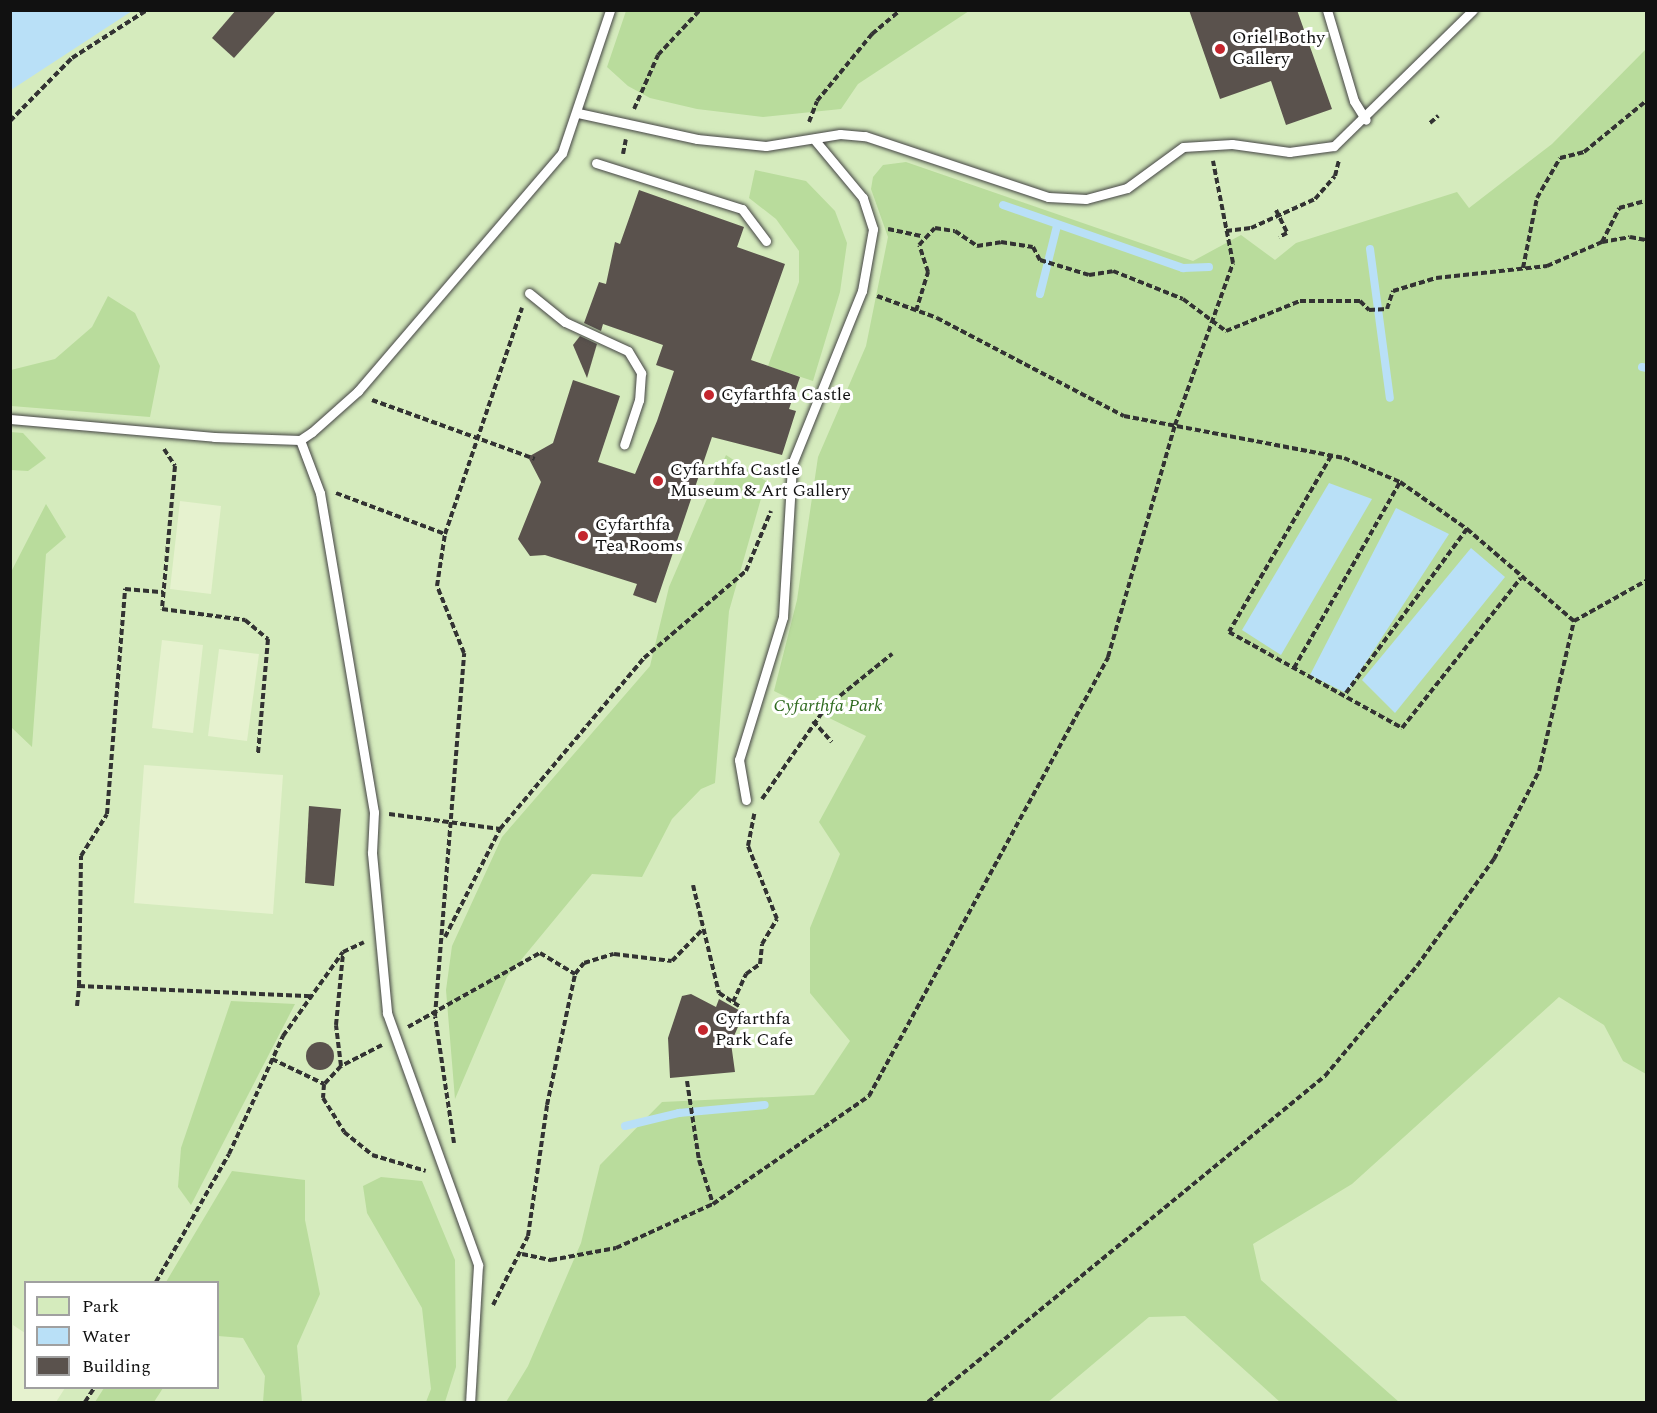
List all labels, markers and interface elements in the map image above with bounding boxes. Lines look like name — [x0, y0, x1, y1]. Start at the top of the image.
place label: Oriel Bothy Gallery — [1232, 28, 1325, 70]
marker: Oriel Bothy Gallery — [1213, 42, 1227, 56]
place label: Cyfarthfa Castle — [721, 384, 851, 406]
marker: Cyfarthfa Castle — [702, 388, 716, 402]
place label: Cyfarthfa Castle Museum & Art Gallery — [670, 460, 850, 502]
marker: Cyfarthfa Castle Museum & Art Gallery — [651, 474, 665, 488]
place label: Cyfarthfa Tea Rooms — [595, 515, 683, 558]
marker: Cyfarthfa Tea Rooms — [576, 529, 590, 543]
park label: Cyfarthfa Park — [774, 695, 882, 717]
place label: Cyfarthfa Park Cafe — [715, 1009, 793, 1052]
marker: Cyfarthfa Park Cafe — [696, 1023, 710, 1037]
legend — [24, 1281, 219, 1389]
text: Park — [82, 1293, 119, 1320]
text: Water — [82, 1323, 130, 1350]
text: Building — [82, 1353, 151, 1380]

